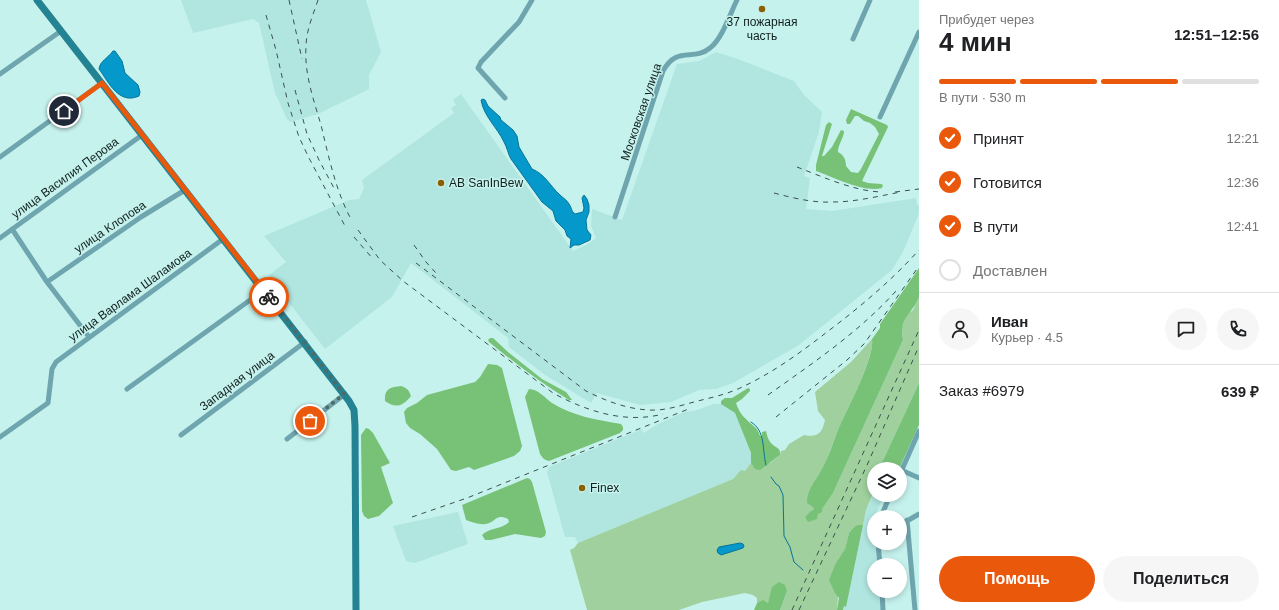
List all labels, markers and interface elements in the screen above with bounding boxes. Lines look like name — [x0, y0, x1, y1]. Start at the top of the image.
marker: 37 пожарная часть — [757, 4, 767, 14]
text: Прибудет через — [939, 12, 1034, 27]
place label: 37 пожарная часть — [727, 15, 797, 43]
text: 12:51–12:56 — [1174, 26, 1259, 43]
text: 4 мин — [939, 27, 1012, 57]
street label: Московская улица — [618, 61, 664, 163]
text: В пути · 530 m — [939, 90, 1026, 105]
pin — [47, 94, 81, 128]
icon: home — [53, 100, 75, 122]
icon: check — [939, 127, 961, 149]
text: Принят — [973, 130, 1024, 147]
text: 12:21 — [1226, 131, 1259, 146]
street label: улица Василия Перова — [9, 134, 121, 222]
icon: check — [939, 171, 961, 193]
text: Готовится — [973, 174, 1042, 191]
text: 12:36 — [1226, 175, 1259, 190]
place label: AB SanInBew — [449, 176, 523, 190]
marker: AB SanInBew — [436, 178, 446, 188]
street label: улица Клопова — [72, 198, 149, 256]
icon: check — [939, 215, 961, 237]
text: В пути — [973, 218, 1018, 235]
text: 12:41 — [1226, 219, 1259, 234]
street label: улица Варлама Шаламова — [66, 246, 194, 344]
text: Доставлен — [973, 262, 1047, 279]
courier — [249, 277, 289, 317]
icon: bike — [258, 286, 280, 308]
button: person — [939, 308, 981, 350]
button: chat — [1165, 308, 1207, 350]
button: phone — [1217, 308, 1259, 350]
text: Иван — [991, 313, 1028, 330]
text: Курьер · 4.5 — [991, 330, 1063, 345]
street label: Западная улица — [197, 348, 277, 414]
text: Заказ #6979 — [939, 382, 1024, 399]
text: 639 ₽ — [1221, 383, 1259, 400]
pin — [293, 404, 327, 438]
icon: bag — [299, 410, 321, 432]
map controls — [867, 462, 907, 598]
button: layers — [867, 462, 907, 502]
place label: Finex — [590, 481, 619, 495]
marker: Finex — [577, 483, 587, 493]
button: + — [867, 510, 907, 550]
button: Помощь — [939, 556, 1095, 602]
button: Поделиться — [1103, 556, 1259, 602]
button: − — [867, 558, 907, 598]

